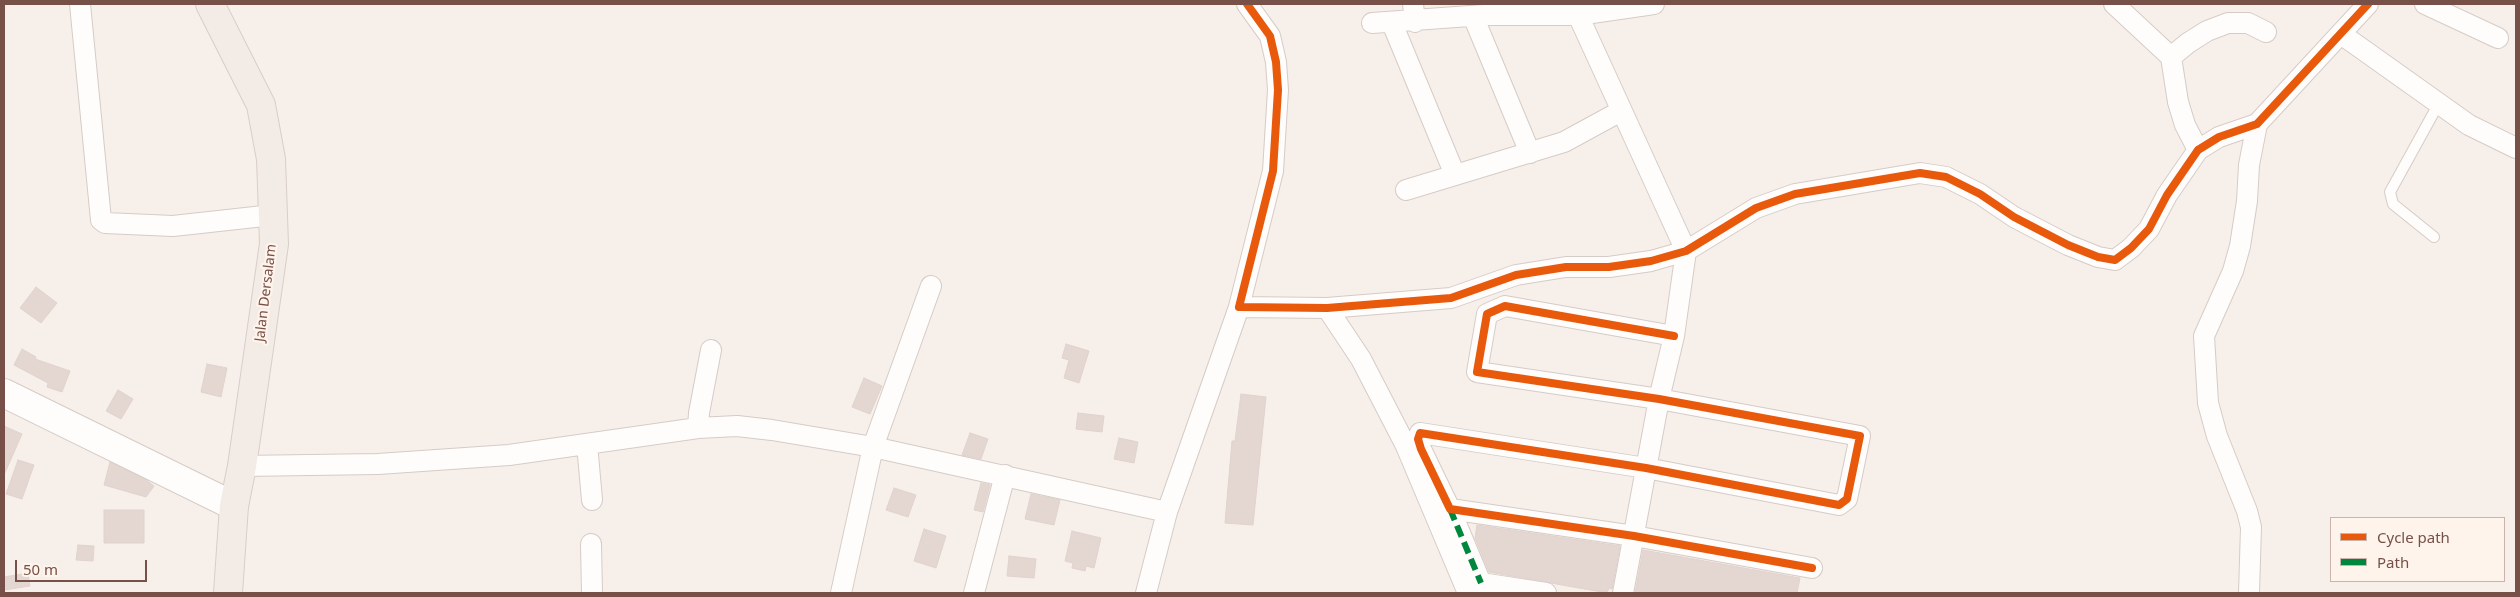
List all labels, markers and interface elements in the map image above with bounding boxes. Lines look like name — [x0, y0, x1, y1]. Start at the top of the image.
street label: Jalan Dersalam — [252, 243, 280, 343]
legend — [2330, 517, 2505, 582]
text: Cycle path — [2377, 527, 2450, 547]
scale bar — [18, 550, 150, 582]
text: Path — [2377, 552, 2409, 572]
text: 50 m — [23, 559, 58, 579]

